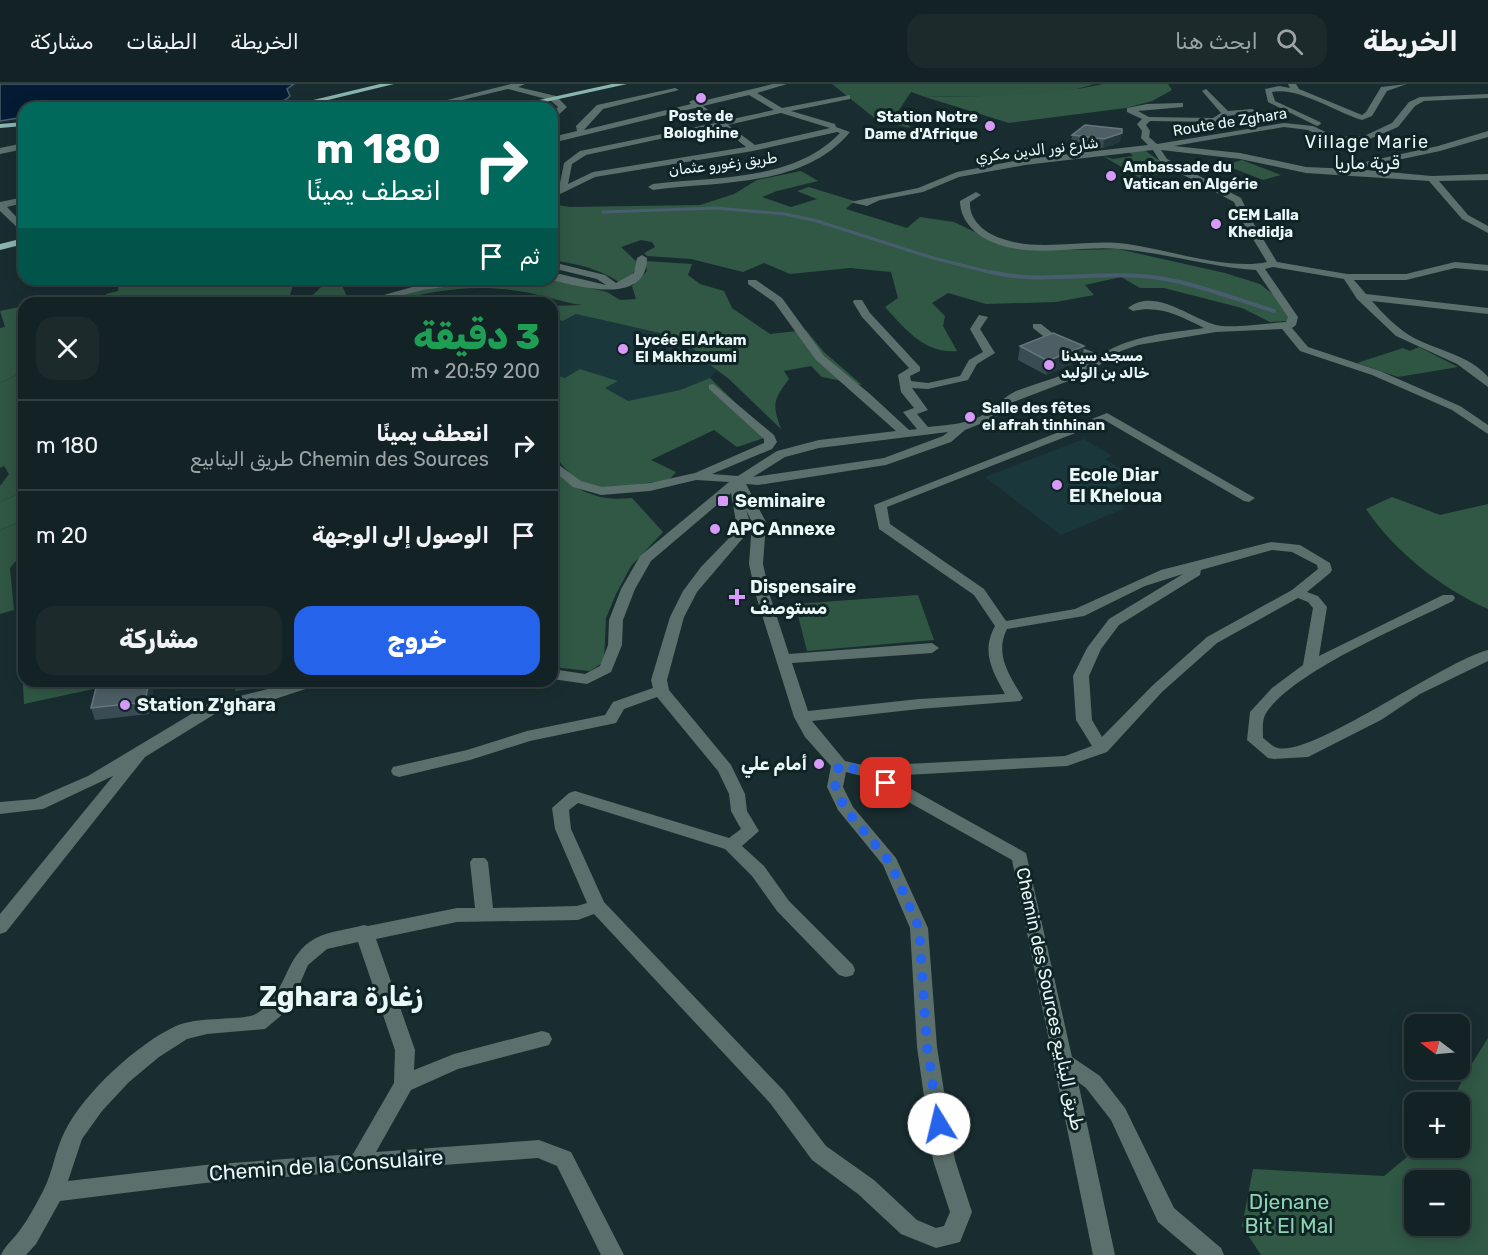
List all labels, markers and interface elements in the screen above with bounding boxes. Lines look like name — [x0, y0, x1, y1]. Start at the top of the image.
search box — [907, 14, 1327, 68]
icon: search — [1273, 25, 1306, 58]
text: الخريطة — [1363, 25, 1458, 58]
text: ابحث هنا — [1175, 28, 1258, 55]
text: مشاركة — [30, 29, 93, 54]
text: الطبقات — [126, 29, 198, 54]
text: الخريطة — [231, 29, 299, 54]
marker: Poste de Bologhine — [694, 91, 708, 105]
street label: Route de Zghara — [1172, 104, 1288, 140]
place label: Poste de Bologhine — [663, 107, 739, 142]
place label: Station Notre Dame d'Afrique — [864, 108, 978, 143]
marker: Station Notre Dame d'Afrique — [983, 119, 997, 133]
text: 180 m — [316, 124, 441, 174]
icon: right — [462, 126, 540, 204]
district label: Village Marie قرية ماريا — [1304, 131, 1430, 174]
street label: شارع نور الدين مكري — [974, 134, 1100, 168]
street label: طريق زغورو عثمان — [668, 148, 778, 181]
place label: Ambassade du Vatican en Algérie — [1123, 158, 1258, 193]
marker: Ambassade du Vatican en Algérie — [1104, 169, 1118, 183]
text: انعطف يمينًا — [306, 175, 441, 207]
place label: CEM Lalla Khedidja — [1228, 206, 1299, 241]
marker: CEM Lalla Khedidja — [1209, 217, 1223, 231]
icon: arrive — [475, 240, 508, 273]
text: ثم — [520, 243, 540, 270]
text: 3 دقيقة — [413, 315, 540, 358]
button: close — [36, 317, 99, 380]
place label: Lycée El Arkam El Makhzoumi — [635, 331, 747, 366]
marker: Lycée El Arkam El Makhzoumi — [616, 342, 630, 356]
place label: مسجد سيدنا خالد بن الوليد — [1061, 347, 1149, 382]
marker: مسجد سيدنا خالد بن الوليد — [1042, 358, 1056, 372]
text: 200 m · 20:59 — [410, 359, 540, 383]
place label: Salle des fêtes el afrah tinhinan — [982, 399, 1105, 434]
marker: Salle des fêtes el afrah tinhinan — [963, 410, 977, 424]
text: انعطف يمينًا — [376, 420, 489, 447]
icon: right — [507, 429, 540, 462]
text: 180 m — [36, 432, 98, 459]
text: Chemin des Sources طريق الينابيع — [191, 447, 489, 471]
place label: Ecole Diar El Kheloua — [1069, 464, 1162, 507]
marker: Ecole Diar El Kheloua — [1050, 478, 1064, 492]
place label: Seminaire — [735, 490, 826, 512]
marker: Seminaire — [716, 494, 730, 508]
place label: APC Annexe — [727, 518, 836, 540]
icon: arrive — [507, 519, 540, 552]
text: 20 m — [36, 522, 88, 549]
text: الوصول إلى الوجهة — [312, 522, 489, 549]
marker: APC Annexe — [708, 522, 722, 536]
place label: Dispensaire مستوصف — [750, 576, 856, 619]
marker: Dispensaire مستوصف — [728, 588, 746, 606]
button: مشاركة — [36, 606, 282, 675]
button: خروج — [294, 606, 540, 675]
place label: Station Z'ghara — [137, 694, 276, 716]
marker: Station Z'ghara — [118, 698, 132, 712]
place label: أمام علي — [741, 753, 807, 778]
marker: أمام علي — [812, 757, 826, 771]
pin — [860, 757, 911, 808]
icon: arrive — [869, 766, 902, 799]
street label: Chemin des Sources طريق الينابيع — [1009, 865, 1089, 1133]
district label: Zghara زغارة — [259, 980, 423, 1013]
north arrow — [1404, 1014, 1470, 1080]
map controls — [1404, 1014, 1470, 1236]
position arrow — [907, 1092, 971, 1156]
button: + — [1404, 1092, 1470, 1158]
street label: Chemin de la Consulaire — [208, 1144, 444, 1186]
button: − — [1404, 1170, 1470, 1236]
park label: Djenane Bit El Mal — [1245, 1189, 1333, 1238]

